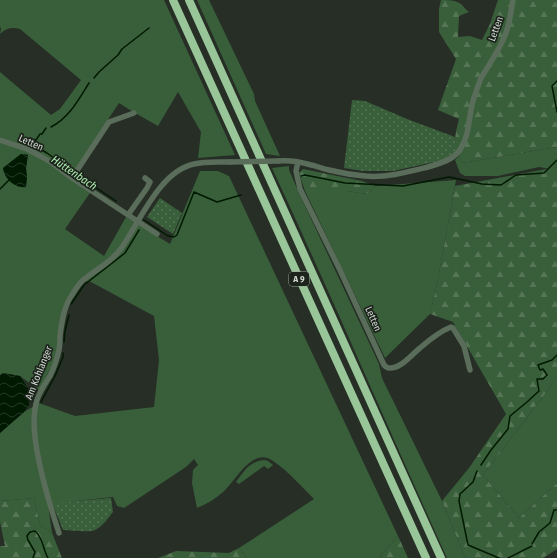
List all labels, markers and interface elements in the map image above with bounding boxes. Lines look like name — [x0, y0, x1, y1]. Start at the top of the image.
street label: Letten — [486, 15, 506, 43]
street label: Letten — [17, 132, 45, 154]
water label: Hüttenbach — [49, 153, 99, 193]
road number: A 9 — [289, 272, 309, 286]
street label: Letten — [362, 305, 384, 333]
street label: Am Kohlanger — [23, 344, 55, 402]

